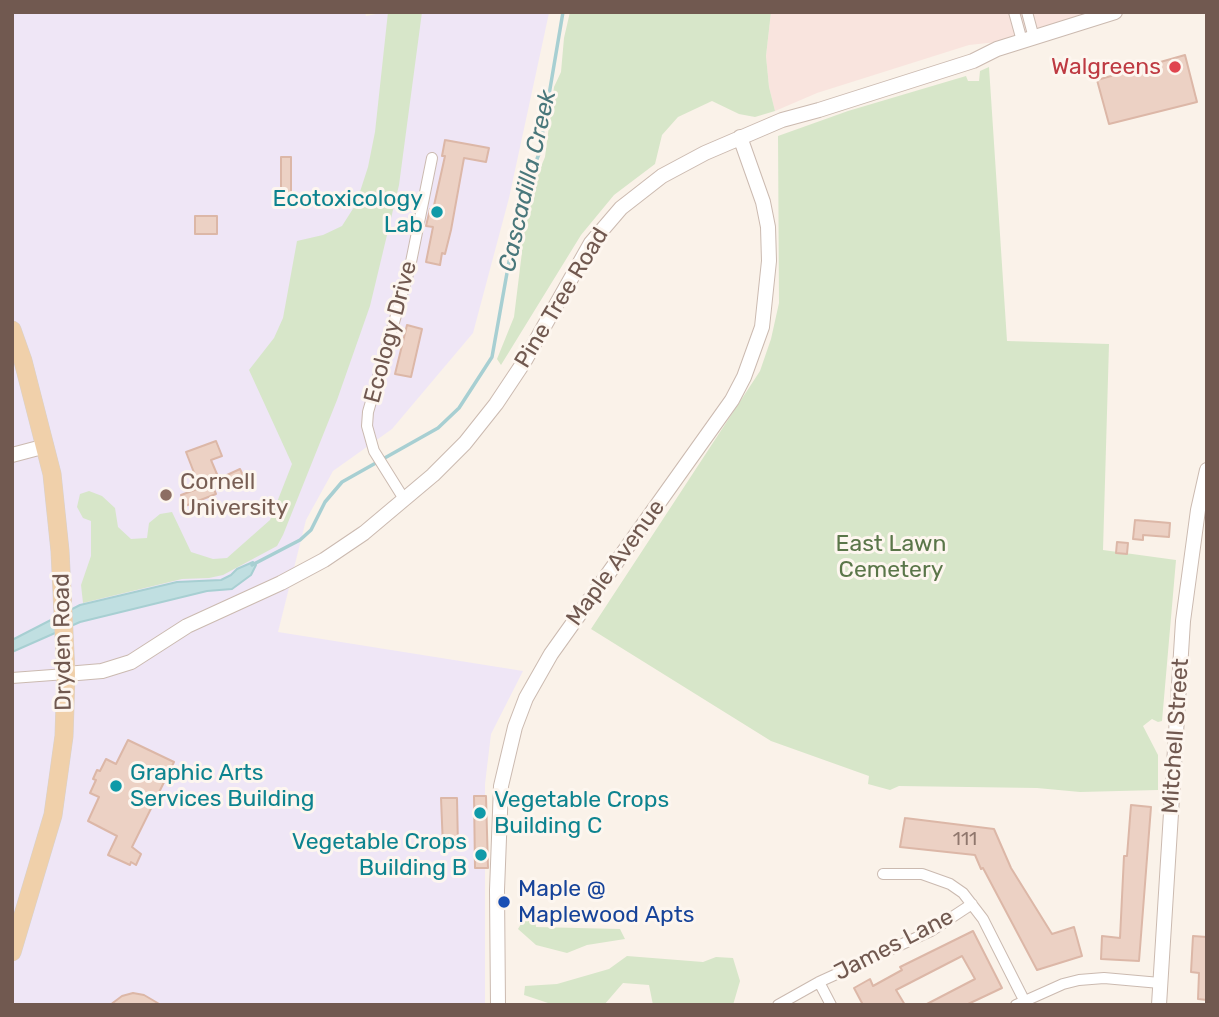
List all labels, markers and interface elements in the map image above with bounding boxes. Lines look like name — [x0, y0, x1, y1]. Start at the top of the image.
place label: Walgreens — [1051, 53, 1161, 81]
marker: Walgreens — [1167, 59, 1183, 75]
water label: Cascadilla Creek — [493, 87, 563, 275]
place label: Ecotoxicology Lab — [272, 185, 423, 239]
marker: Ecotoxicology Lab — [429, 204, 445, 220]
street label: Pine Tree Road — [509, 223, 615, 373]
street label: Ecology Drive — [359, 258, 423, 406]
place label: Cornell University — [180, 468, 289, 522]
marker: Cornell University — [158, 487, 174, 503]
street label: Maple Avenue — [561, 494, 671, 632]
park label: East Lawn Cemetery — [836, 530, 946, 584]
street label: Dryden Road — [48, 573, 78, 711]
street label: Mitchell Street — [1157, 657, 1195, 815]
place label: Graphic Arts Services Building — [130, 759, 314, 813]
marker: Graphic Arts Services Building — [108, 778, 124, 794]
place label: Vegetable Crops Building C — [494, 786, 669, 840]
marker: Vegetable Crops Building C — [472, 805, 488, 821]
place label: Vegetable Crops Building B — [292, 828, 467, 882]
house number: 111 — [953, 829, 977, 851]
marker: Vegetable Crops Building B — [473, 847, 489, 863]
place label: Maple @ Maplewood Apts — [518, 875, 694, 929]
marker: Maple @ Maplewood Apts — [496, 894, 512, 910]
street label: James Lane — [830, 903, 958, 987]

